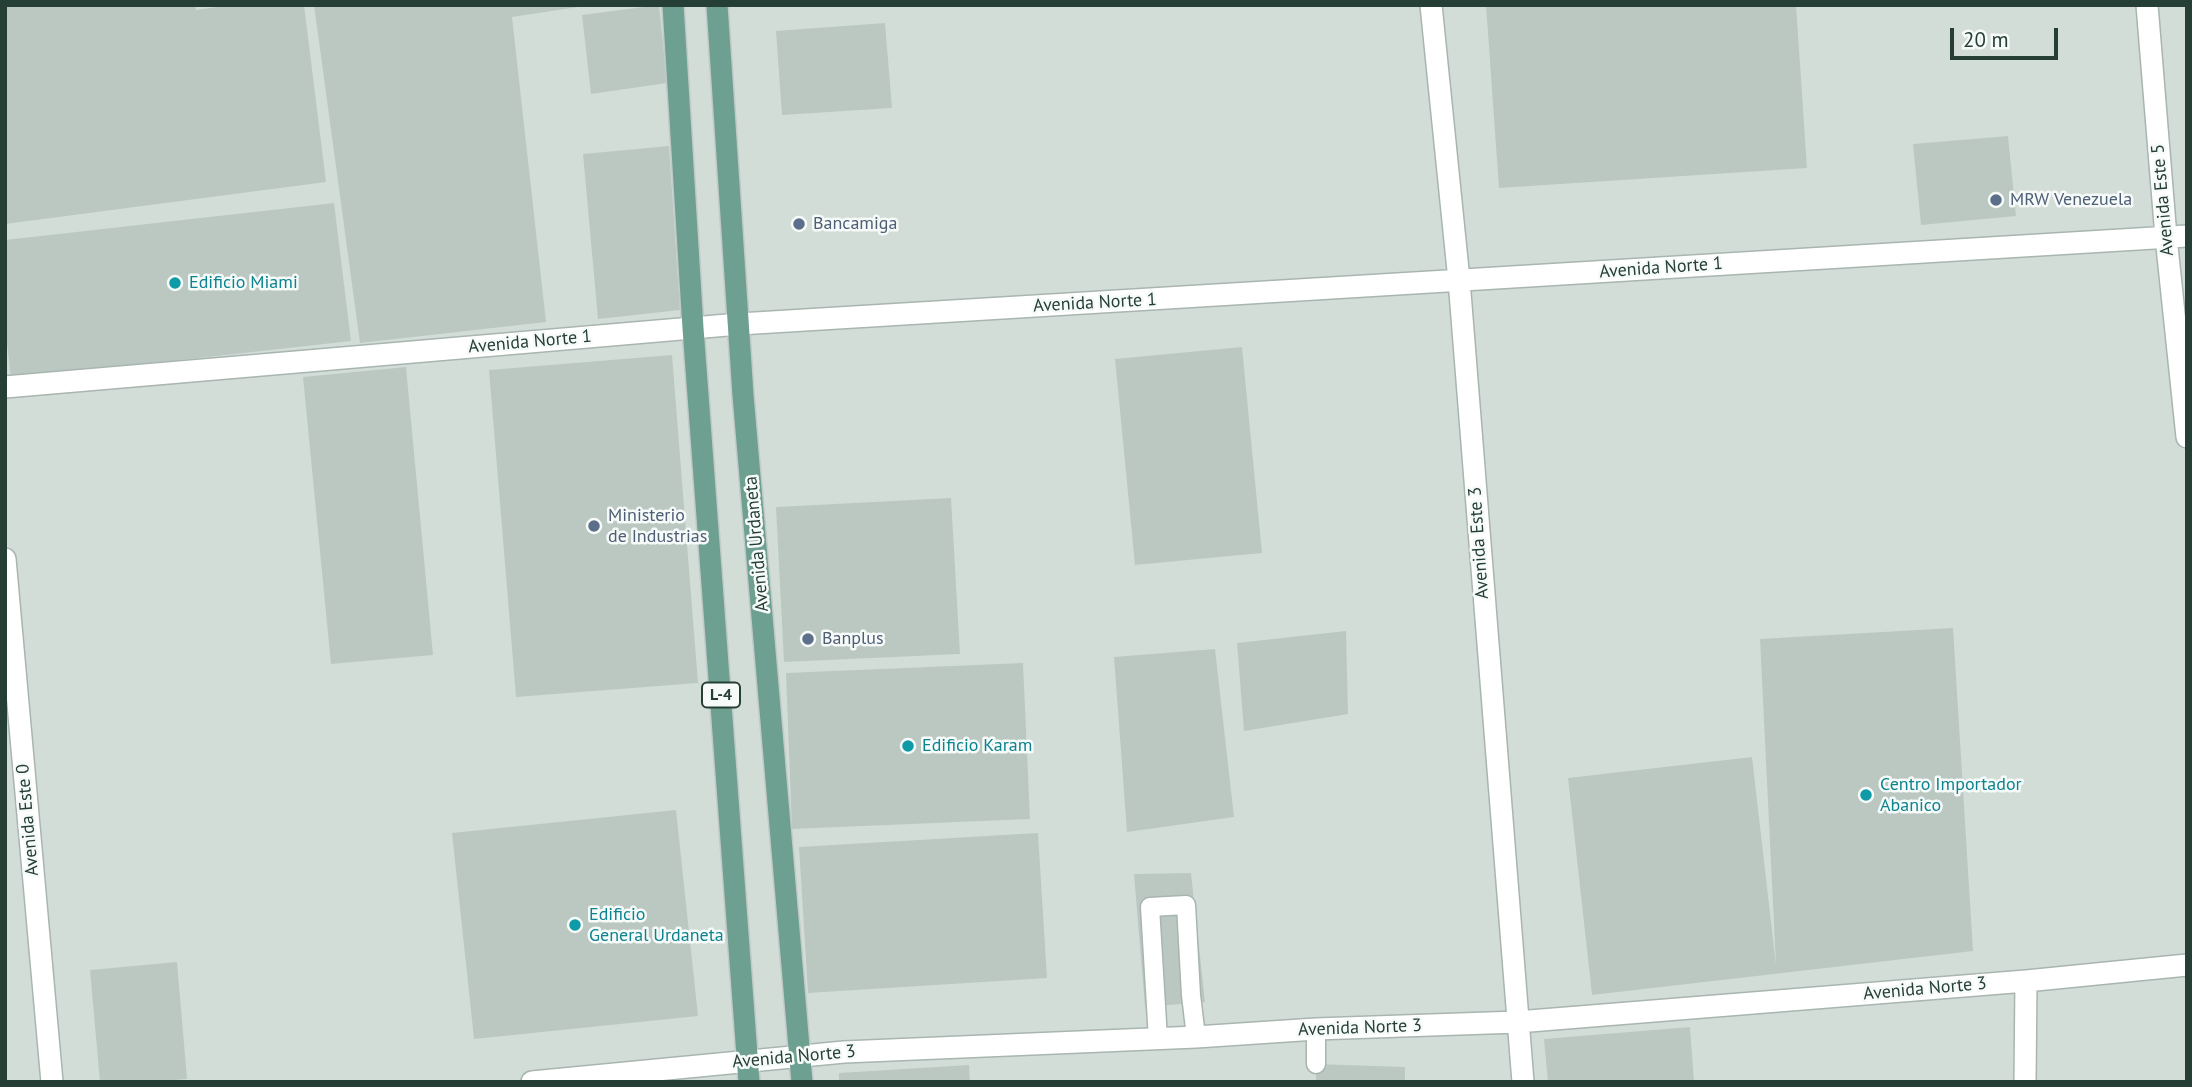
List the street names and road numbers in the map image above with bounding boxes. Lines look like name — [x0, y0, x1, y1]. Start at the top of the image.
street label: Avenida Este 5 — [2147, 143, 2179, 257]
street label: Avenida Norte 1 — [1599, 253, 1723, 283]
street label: Avenida Norte 1 — [1033, 289, 1157, 317]
street label: Avenida Norte 1 — [467, 326, 593, 358]
street label: Avenida Urdaneta — [740, 475, 774, 613]
street label: Avenida Este 3 — [1464, 486, 1494, 600]
road number: L-4 — [702, 682, 740, 708]
street label: Avenida Este 0 — [12, 763, 44, 877]
street label: Avenida Norte 3 — [1862, 973, 1988, 1005]
street label: Avenida Norte 3 — [1298, 1015, 1422, 1041]
street label: Avenida Norte 3 — [731, 1041, 857, 1073]

